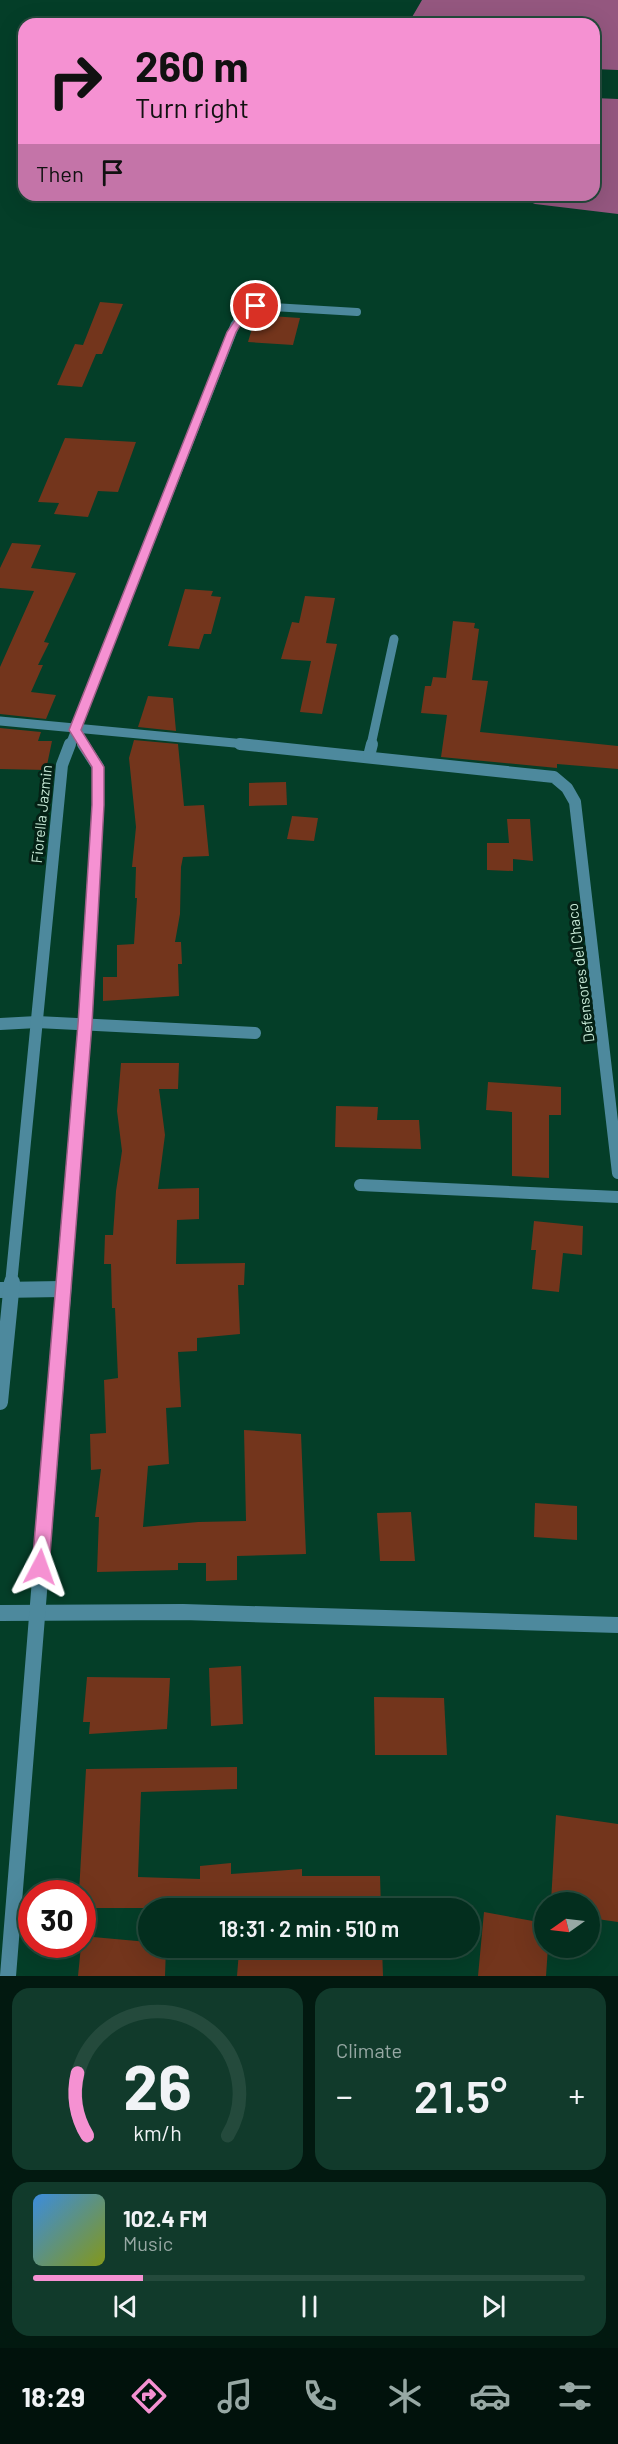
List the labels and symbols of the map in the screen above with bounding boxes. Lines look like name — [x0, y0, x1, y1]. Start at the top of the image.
pin — [230, 280, 281, 331]
street label: Fiorella Jazmin — [27, 764, 55, 864]
street label: Defensores del Chaco — [563, 902, 597, 1044]
position arrow — [8, 1535, 72, 1599]
speed limit sign: 30 — [18, 1880, 96, 1958]
north arrow — [534, 1892, 600, 1958]

